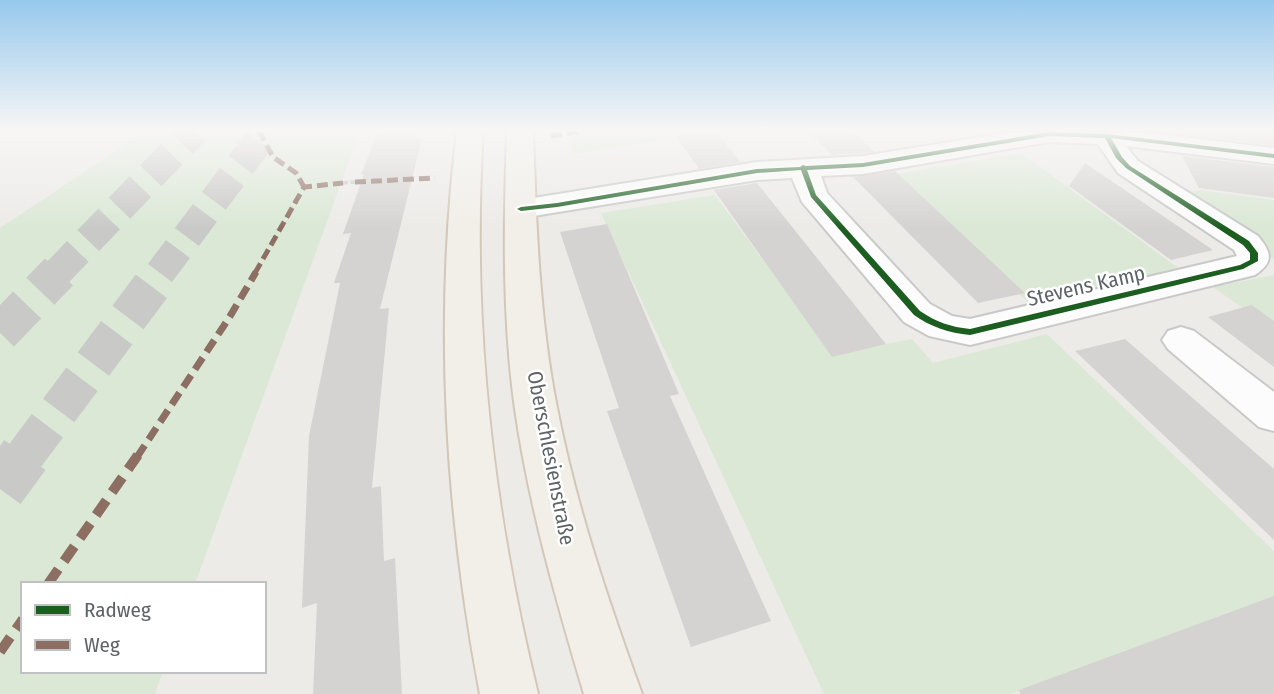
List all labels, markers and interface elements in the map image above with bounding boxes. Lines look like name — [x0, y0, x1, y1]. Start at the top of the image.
street label: Stevens Kamp — [1024, 260, 1148, 312]
street label: Oberschlesienstraße — [521, 369, 581, 547]
legend — [21, 582, 266, 673]
text: Radweg — [84, 597, 151, 623]
text: Weg — [84, 632, 120, 658]

